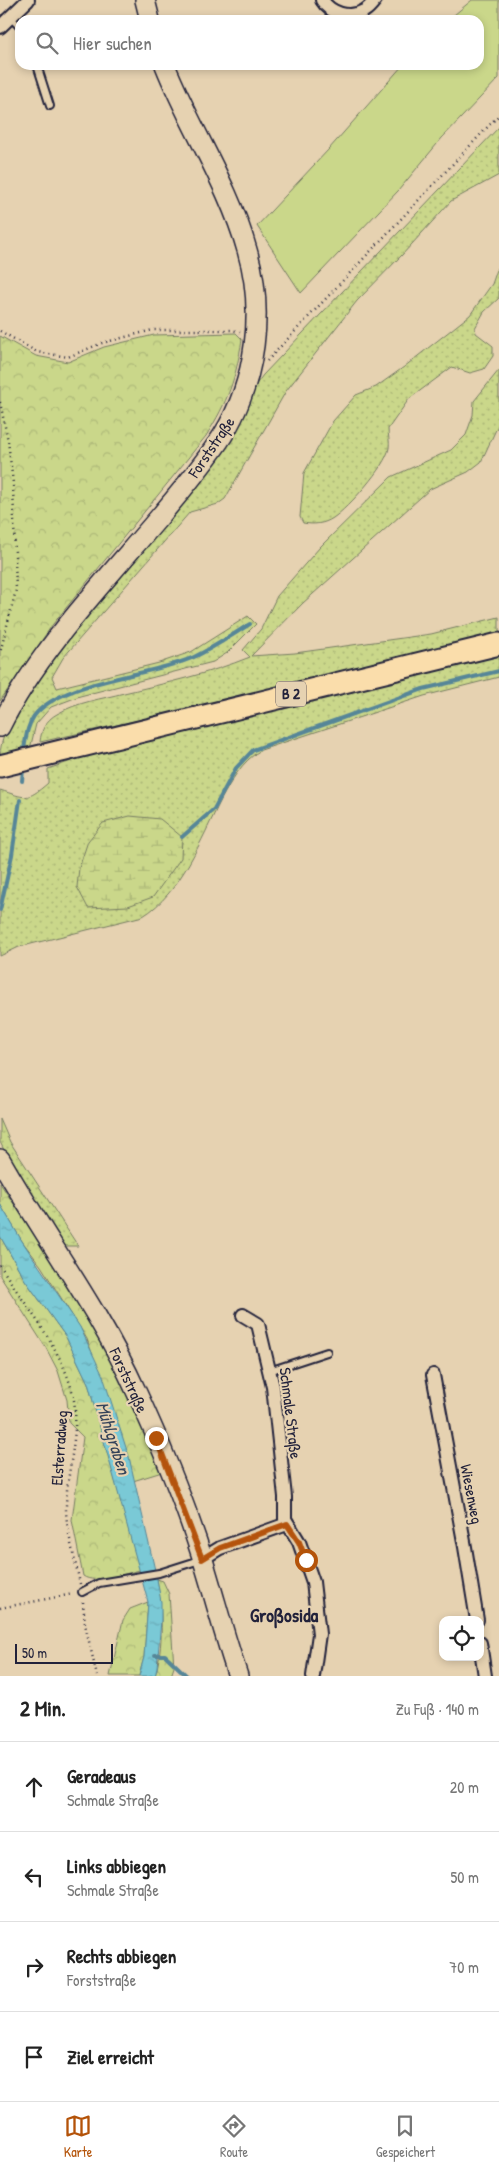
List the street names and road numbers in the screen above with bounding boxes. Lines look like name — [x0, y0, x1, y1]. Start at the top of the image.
street label: Forststraße — [182, 412, 240, 483]
road number: B 2 — [276, 682, 306, 706]
street label: Forststraße — [104, 1343, 154, 1417]
street label: Schmale Straße — [274, 1366, 308, 1461]
street label: Elsterradweg — [45, 1410, 73, 1486]
street label: Wiesenweg — [455, 1462, 489, 1526]

